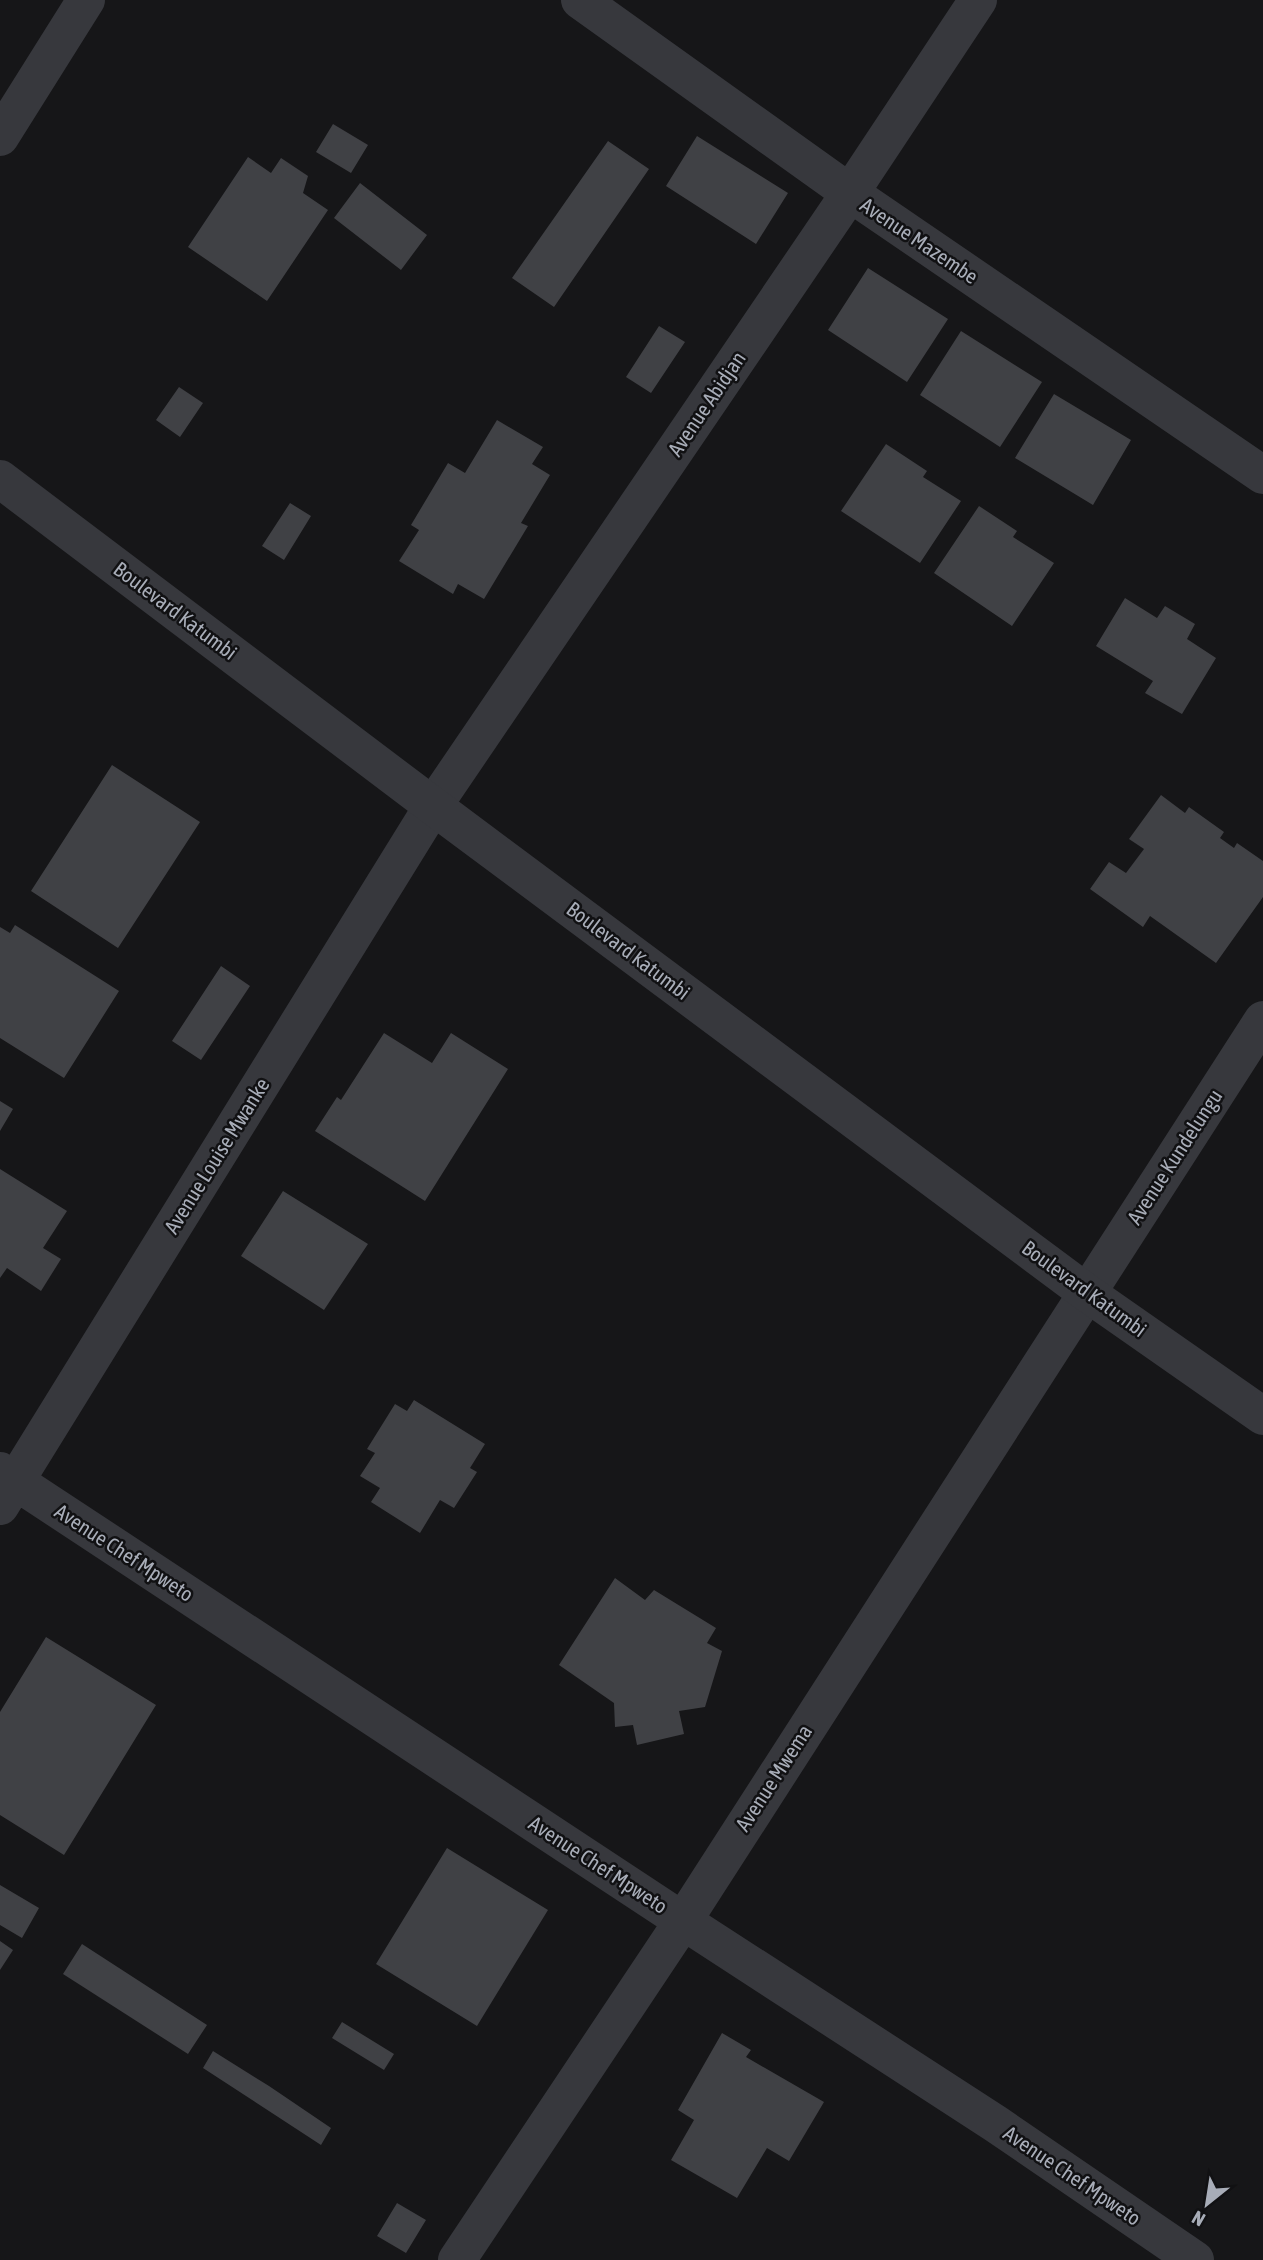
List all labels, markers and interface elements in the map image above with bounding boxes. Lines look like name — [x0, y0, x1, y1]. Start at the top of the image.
street label: Avenue Mazembe — [856, 192, 983, 288]
street label: Avenue Abidjan — [662, 347, 750, 460]
street label: Boulevard Katumbi — [109, 556, 242, 664]
street label: Boulevard Katumbi — [562, 896, 695, 1004]
street label: Avenue Louise Mwanke — [159, 1073, 274, 1238]
street label: Avenue Kundelungu — [1122, 1085, 1227, 1228]
street label: Boulevard Katumbi — [1018, 1235, 1151, 1341]
street label: Avenue Chef Mpweto — [51, 1498, 198, 1606]
street label: Avenue Mwema — [730, 1720, 816, 1835]
street label: Avenue Chef Mpweto — [525, 1810, 672, 1918]
street label: Avenue Chef Mpweto — [999, 2120, 1146, 2230]
north arrow — [1172, 2169, 1242, 2239]
text: N — [1188, 2206, 1209, 2231]

